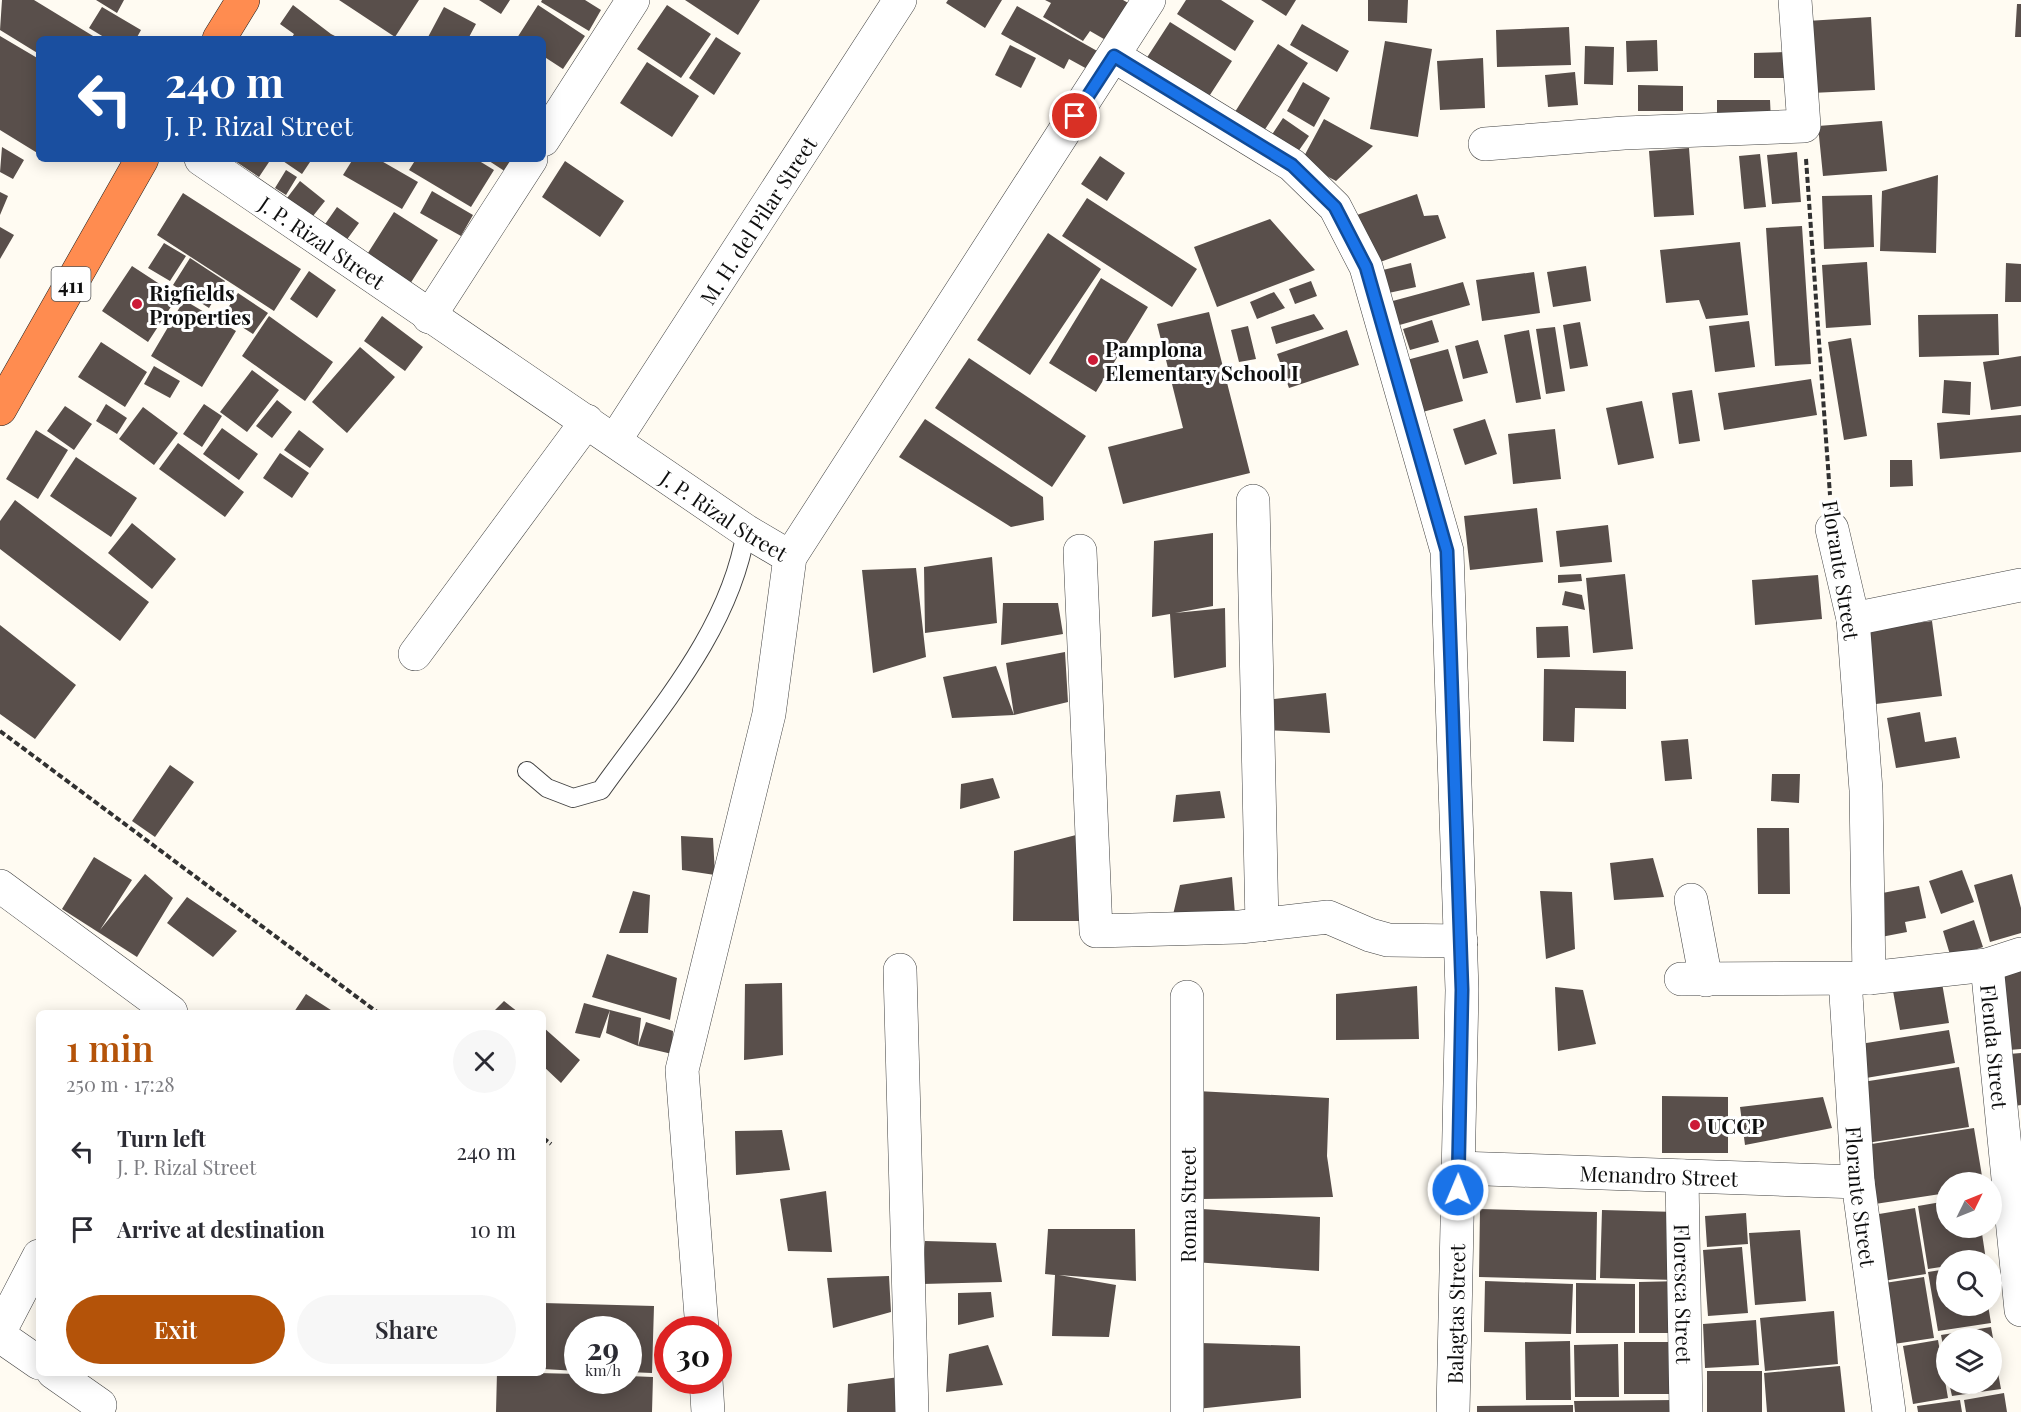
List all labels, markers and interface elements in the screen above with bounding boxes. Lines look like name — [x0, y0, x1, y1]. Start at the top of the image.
text: 240 m — [165, 53, 284, 109]
icon: left — [66, 60, 144, 138]
pin — [1049, 90, 1100, 141]
icon: arrive — [1058, 99, 1091, 132]
text: J. P. Rizal Street — [165, 107, 353, 143]
street label: M. H. del Pilar Street — [693, 130, 822, 309]
street label: J. P. Rizal Street — [253, 188, 391, 295]
road number: 411 — [52, 267, 90, 301]
place label: Rigfields Properties — [149, 278, 251, 330]
marker: Rigfields Properties — [130, 297, 144, 311]
place label: Pamplona Elementary School I — [1105, 334, 1299, 386]
marker: Pamplona Elementary School I — [1086, 353, 1100, 367]
street label: J. P. Rizal Street — [655, 462, 793, 567]
street label: Florante Street — [1817, 498, 1867, 642]
street label: Flenda Street — [1975, 983, 2015, 1111]
text: 1 min — [66, 1023, 154, 1071]
button: close — [453, 1030, 516, 1093]
text: 250 m · 17:28 — [66, 1070, 175, 1097]
place label: UCCP — [1707, 1111, 1765, 1139]
marker: UCCP — [1688, 1118, 1702, 1132]
text: Turn left — [117, 1123, 206, 1153]
street label: Florante Street — [1840, 1125, 1883, 1269]
icon: left — [66, 1135, 99, 1168]
text: 240 m — [456, 1136, 516, 1166]
street label: Roma Street — [1173, 1147, 1201, 1263]
text: J. P. Rizal Street — [117, 1153, 256, 1180]
position arrow — [1426, 1158, 1490, 1222]
street label: Menandro Street — [1579, 1158, 1739, 1192]
north arrow — [1936, 1172, 2002, 1238]
map controls — [1936, 1172, 2002, 1394]
icon: arrive — [66, 1213, 99, 1246]
text: Arrive at destination — [117, 1214, 325, 1244]
text: 10 m — [470, 1214, 516, 1244]
street label: Floresca Street — [1669, 1224, 1699, 1365]
street label: Balagtas Street — [1440, 1243, 1470, 1384]
button: search — [1936, 1250, 2002, 1316]
button: Exit — [66, 1295, 285, 1364]
button: Share — [297, 1295, 516, 1364]
speed limit sign: 30 — [654, 1316, 732, 1394]
text: 29 — [587, 1328, 619, 1368]
button: layers — [1936, 1328, 2002, 1394]
text: km/h — [585, 1360, 621, 1380]

